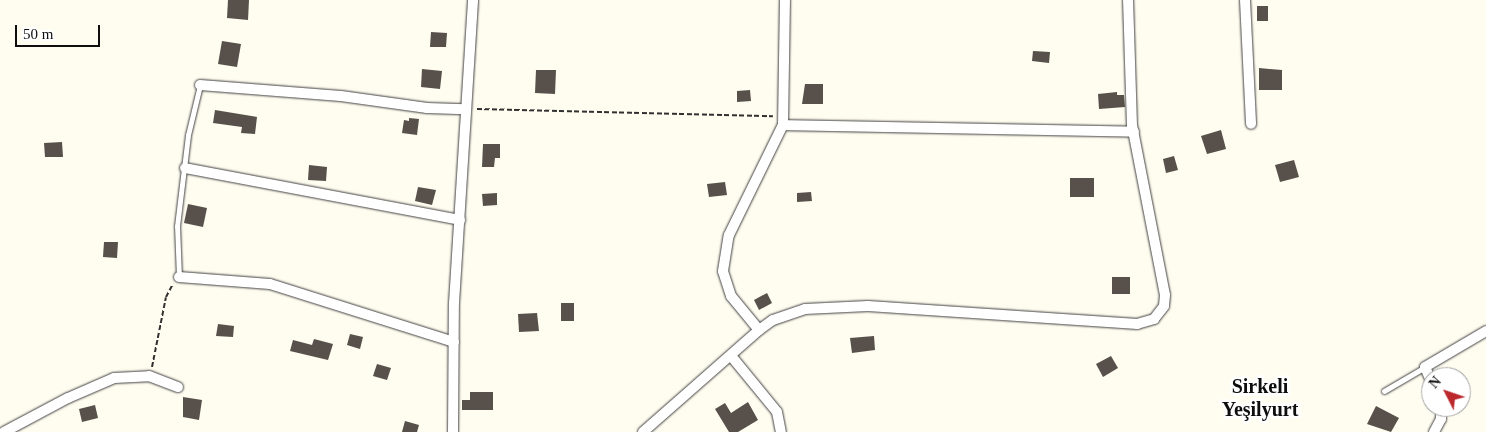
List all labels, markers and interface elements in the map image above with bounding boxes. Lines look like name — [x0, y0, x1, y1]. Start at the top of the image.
scale bar — [18, 15, 102, 47]
text: 50 m — [23, 26, 53, 42]
north arrow — [1421, 367, 1471, 417]
district label: Sirkeli Yeşilyurt — [1222, 374, 1298, 421]
text: N — [1426, 374, 1444, 391]

